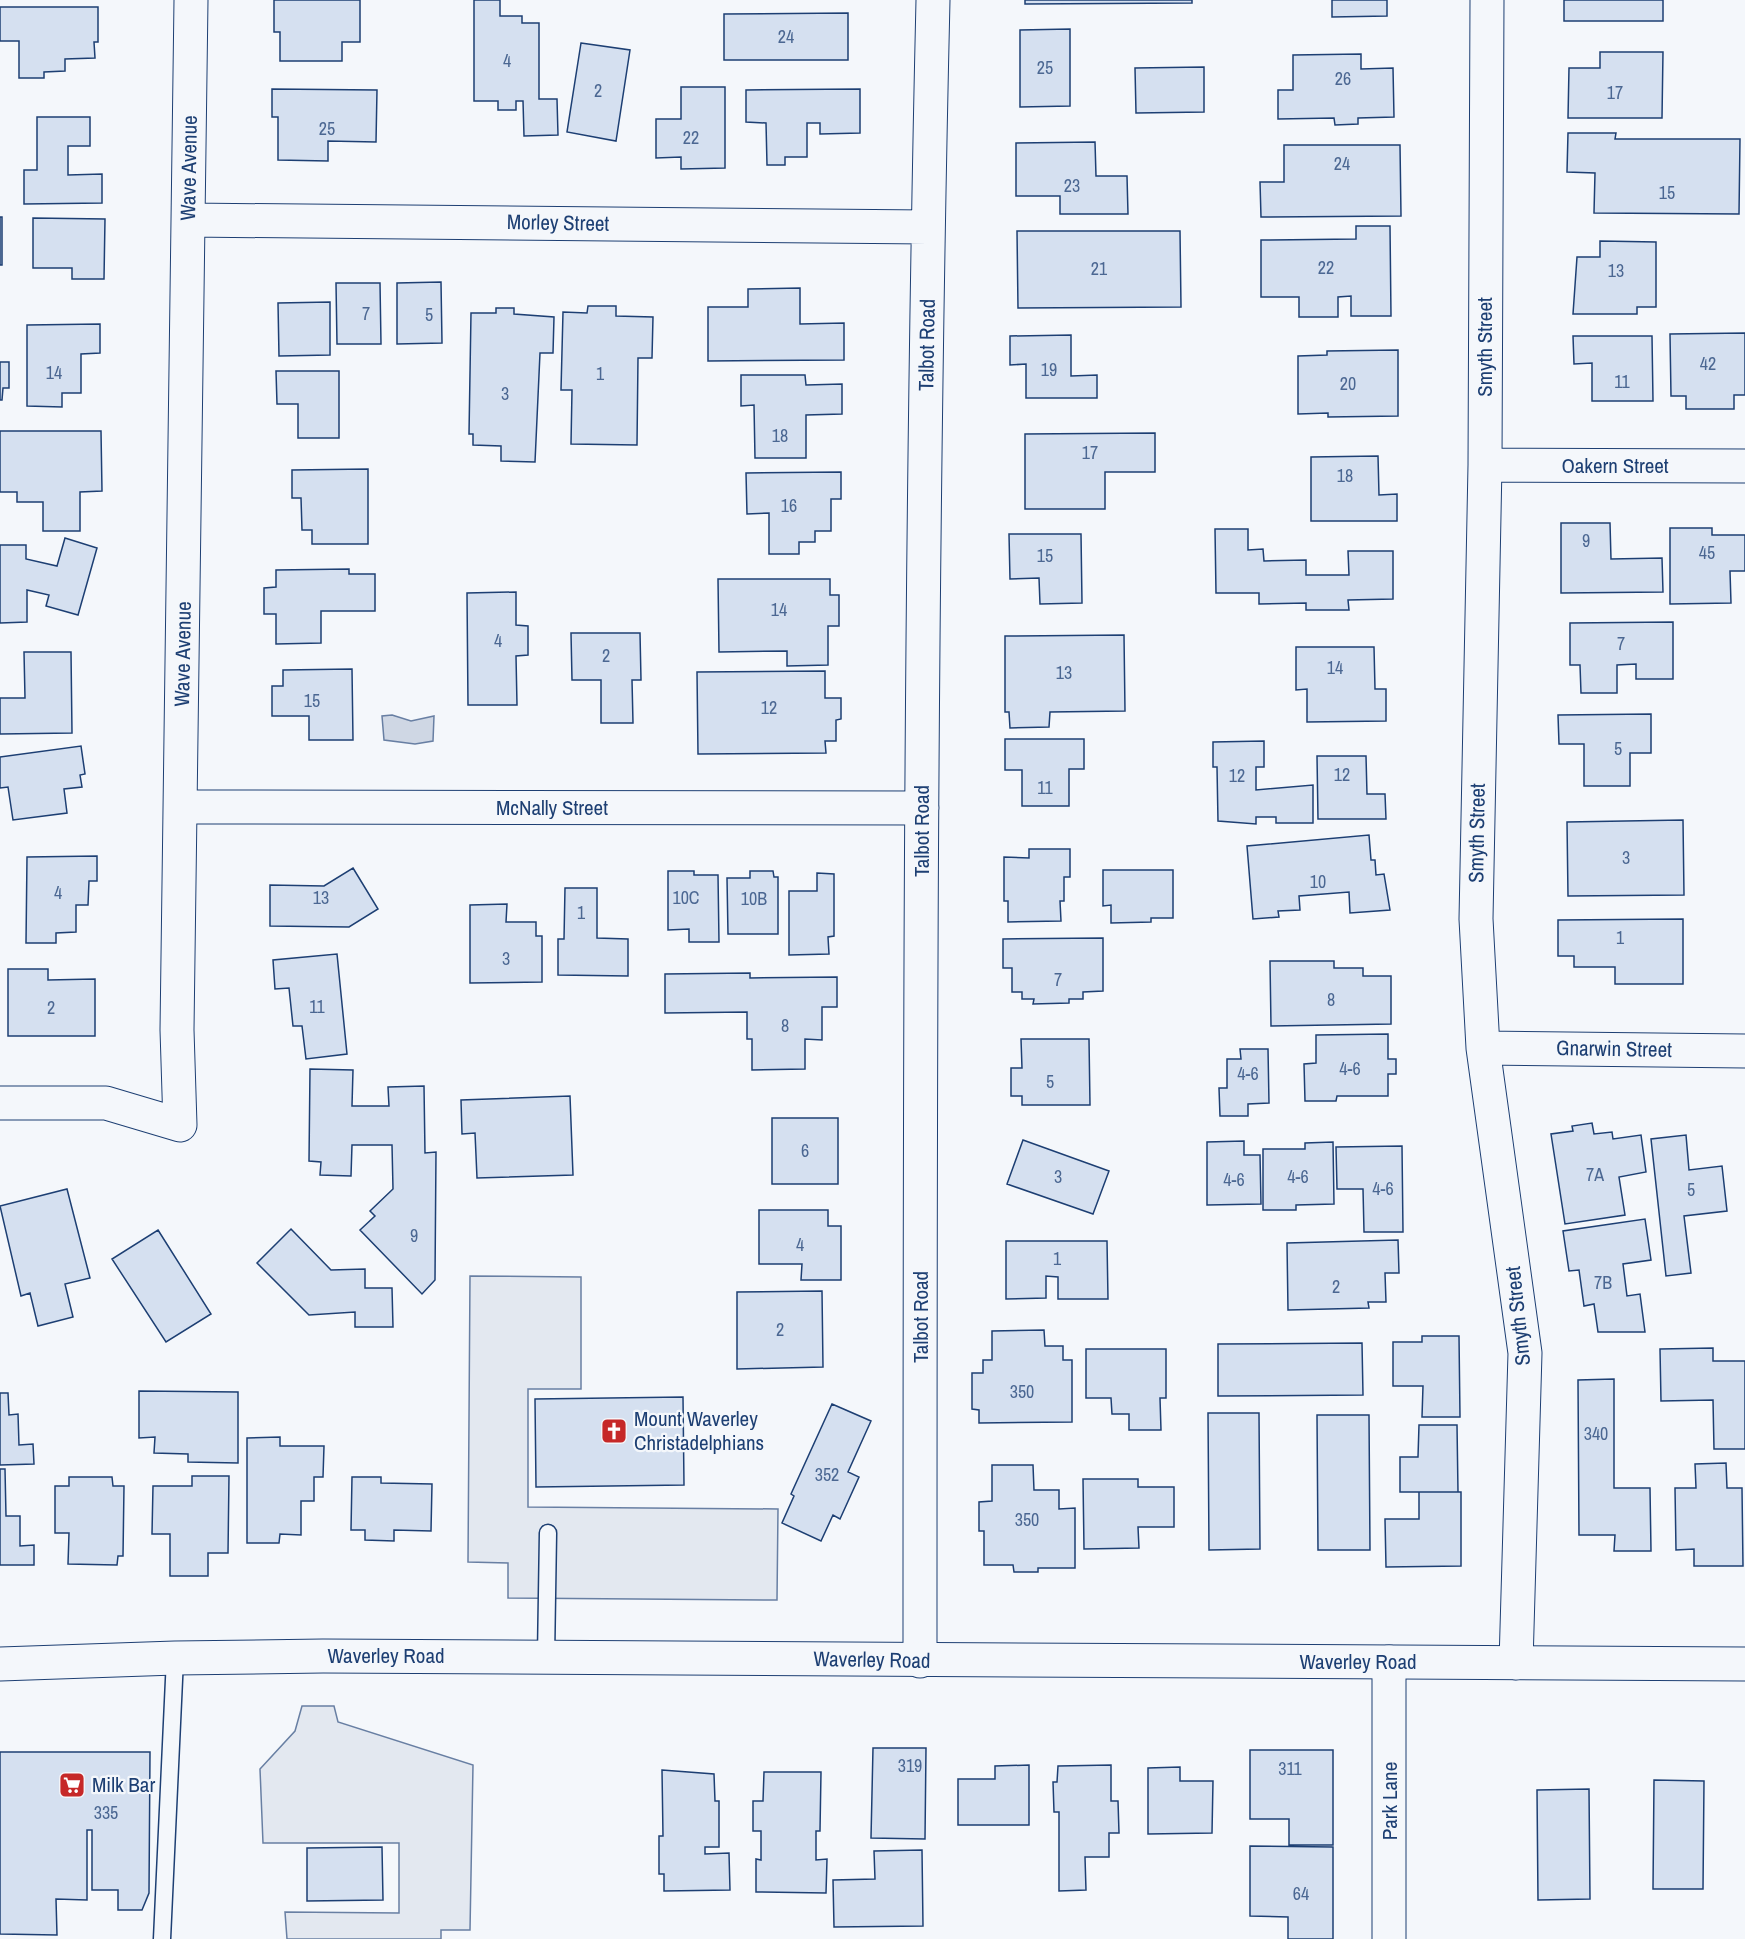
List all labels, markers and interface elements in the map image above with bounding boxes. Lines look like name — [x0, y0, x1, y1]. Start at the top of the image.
house number: 24 — [778, 24, 794, 49]
house number: 4 — [503, 48, 511, 73]
house number: 25 — [1037, 55, 1053, 80]
house number: 26 — [1335, 66, 1351, 91]
house number: 2 — [594, 78, 602, 103]
house number: 17 — [1607, 80, 1623, 105]
street label: Wave Avenue — [173, 115, 204, 221]
house number: 25 — [319, 116, 335, 141]
house number: 22 — [683, 125, 699, 150]
house number: 24 — [1334, 151, 1350, 176]
house number: 23 — [1064, 173, 1080, 198]
house number: 15 — [1659, 180, 1675, 205]
street label: Morley Street — [507, 207, 610, 238]
house number: 22 — [1318, 255, 1334, 280]
house number: 21 — [1091, 256, 1108, 281]
house number: 13 — [1608, 258, 1624, 283]
street label: Smyth Street — [1470, 297, 1499, 397]
street label: Talbot Road — [911, 299, 942, 391]
house number: 7 — [362, 301, 370, 326]
house number: 5 — [425, 302, 433, 327]
house number: 42 — [1700, 351, 1716, 376]
house number: 19 — [1041, 357, 1057, 382]
house number: 14 — [46, 360, 62, 385]
house number: 1 — [596, 361, 605, 386]
house number: 11 — [1614, 369, 1630, 394]
house number: 20 — [1340, 371, 1356, 396]
house number: 3 — [501, 381, 509, 406]
house number: 18 — [772, 423, 788, 448]
house number: 17 — [1082, 440, 1098, 465]
street label: Oakern Street — [1561, 451, 1669, 480]
house number: 18 — [1337, 463, 1353, 488]
house number: 16 — [781, 493, 797, 518]
house number: 9 — [1582, 528, 1590, 553]
house number: 45 — [1699, 540, 1715, 565]
house number: 15 — [1037, 543, 1053, 568]
house number: 14 — [771, 597, 787, 622]
street label: Wave Avenue — [167, 601, 198, 707]
house number: 4 — [494, 628, 502, 653]
house number: 7 — [1617, 631, 1625, 656]
house number: 2 — [602, 643, 610, 668]
house number: 14 — [1327, 655, 1343, 680]
house number: 13 — [1056, 660, 1072, 685]
house number: 15 — [304, 688, 320, 713]
house number: 12 — [761, 695, 777, 720]
house number: 5 — [1614, 736, 1622, 761]
house number: 12 — [1334, 762, 1350, 787]
house number: 12 — [1229, 763, 1245, 788]
house number: 11 — [1037, 775, 1053, 800]
street label: Smyth Street — [1461, 783, 1492, 883]
street label: Talbot Road — [907, 785, 936, 877]
street label: McNally Street — [496, 793, 608, 822]
house number: 3 — [1622, 845, 1630, 870]
house number: 10 — [1310, 869, 1326, 894]
house number: 4 — [54, 880, 62, 905]
house number: 13 — [313, 885, 329, 910]
house number: 10C — [672, 885, 700, 910]
house number: 10B — [741, 886, 767, 911]
house number: 1 — [577, 900, 586, 925]
house number: 1 — [1616, 925, 1625, 950]
house number: 3 — [502, 946, 510, 971]
house number: 7 — [1054, 967, 1062, 992]
house number: 8 — [1327, 987, 1335, 1012]
house number: 11 — [309, 994, 325, 1019]
house number: 2 — [47, 995, 55, 1020]
house number: 8 — [781, 1013, 789, 1038]
street label: Gnarwin Street — [1556, 1033, 1672, 1064]
house number: 4-6 — [1339, 1056, 1361, 1081]
house number: 4-6 — [1237, 1061, 1259, 1086]
house number: 5 — [1046, 1069, 1054, 1094]
house number: 6 — [801, 1138, 809, 1163]
house number: 7A — [1586, 1162, 1604, 1187]
house number: 3 — [1054, 1164, 1062, 1189]
house number: 4-6 — [1287, 1164, 1309, 1189]
house number: 4-6 — [1223, 1167, 1245, 1192]
house number: 4-6 — [1372, 1176, 1394, 1201]
house number: 5 — [1687, 1177, 1695, 1202]
house number: 9 — [410, 1223, 418, 1248]
house number: 4 — [796, 1232, 804, 1257]
house number: 1 — [1053, 1246, 1062, 1271]
street label: Smyth Street — [1498, 1265, 1537, 1367]
house number: 7B — [1594, 1270, 1612, 1295]
street label: Talbot Road — [906, 1271, 935, 1363]
house number: 2 — [1332, 1274, 1340, 1299]
house number: 2 — [776, 1317, 784, 1342]
house number: 350 — [1010, 1379, 1034, 1404]
place label: Mount Waverley Christadelphians — [634, 1404, 764, 1457]
church icon: Mount Waverley Christadelphians — [599, 1416, 629, 1446]
house number: 340 — [1584, 1421, 1608, 1446]
house number: 352 — [815, 1462, 839, 1487]
house number: 350 — [1015, 1507, 1039, 1532]
street label: Waverley Road — [327, 1641, 445, 1670]
street label: Waverley Road — [813, 1644, 931, 1675]
street label: Waverley Road — [1299, 1647, 1417, 1676]
house number: 319 — [898, 1753, 922, 1778]
house number: 311 — [1278, 1756, 1303, 1781]
street label: Park Lane — [1375, 1762, 1404, 1840]
supermarket icon: Milk Bar — [57, 1770, 87, 1800]
place label: Milk Bar — [92, 1770, 155, 1799]
house number: 335 — [94, 1800, 118, 1825]
house number: 64 — [1293, 1881, 1309, 1906]

